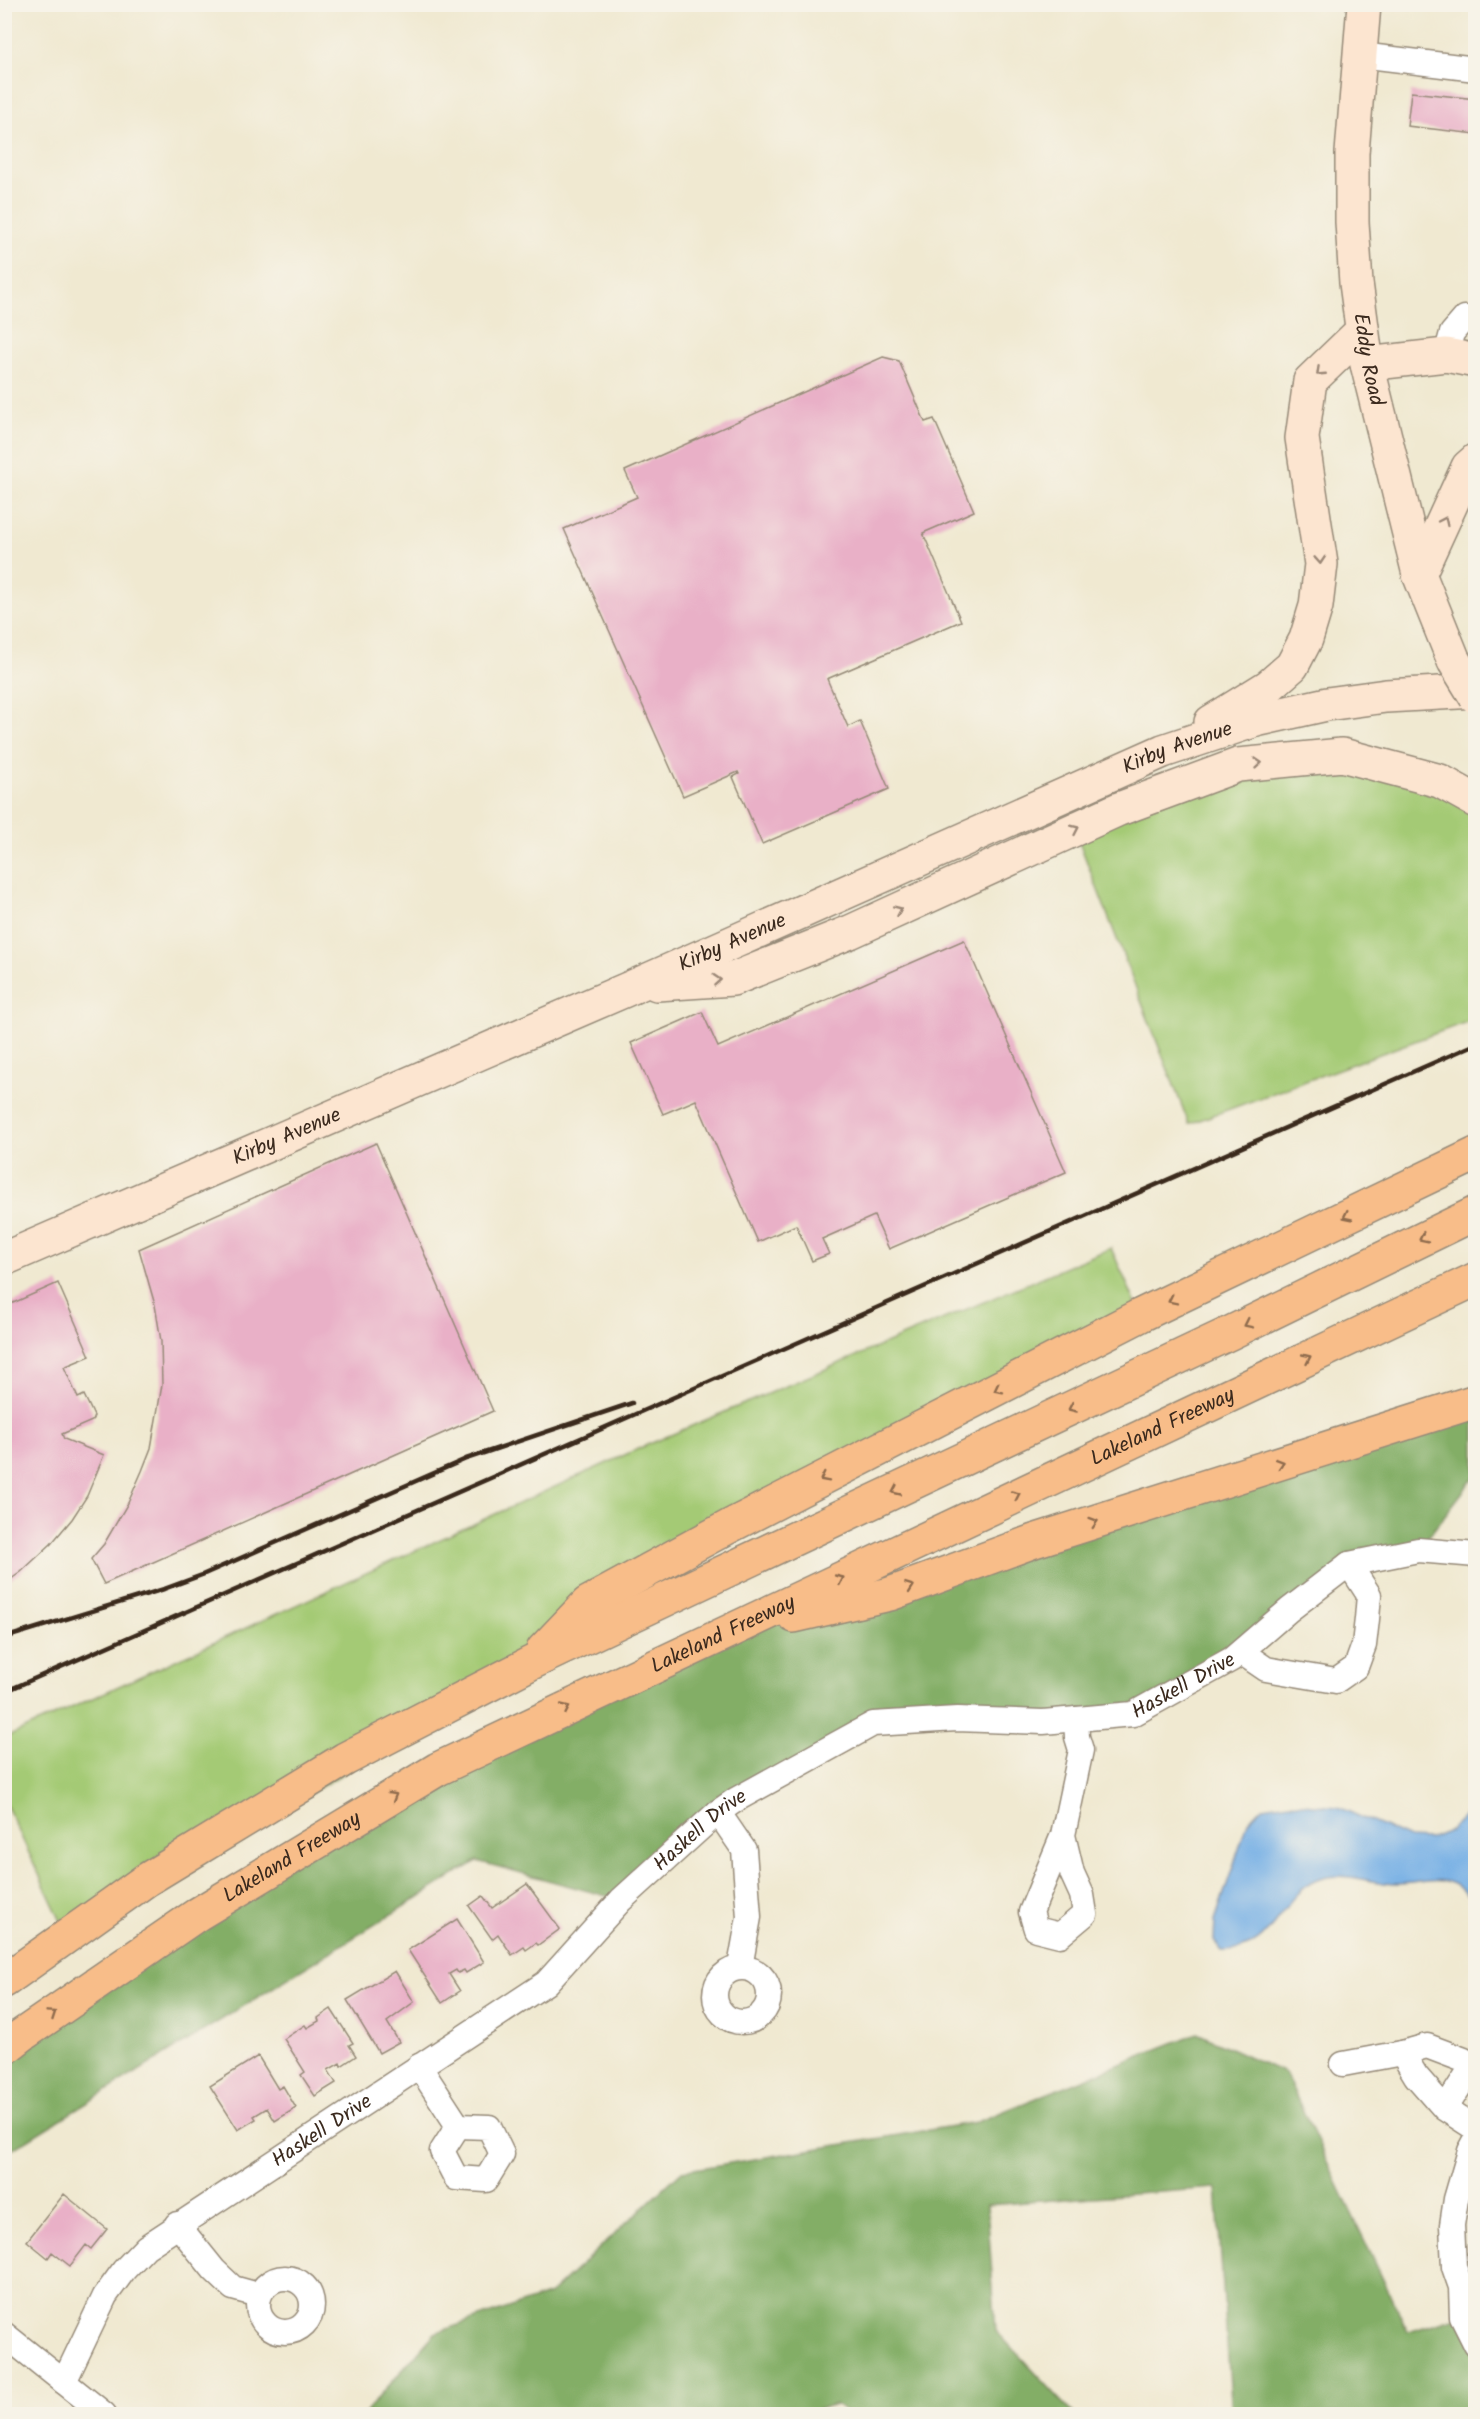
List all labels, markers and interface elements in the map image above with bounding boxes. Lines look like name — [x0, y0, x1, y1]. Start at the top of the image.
street label: Eddy Road — [1344, 311, 1393, 410]
one-way arrow — [1316, 364, 1327, 375]
one-way arrow — [1436, 517, 1448, 528]
one-way arrow — [1313, 556, 1326, 565]
street label: Kirby Avenue — [1117, 712, 1237, 784]
one-way arrow — [1253, 757, 1262, 770]
one-way arrow — [1069, 825, 1080, 837]
street label: Kirby Avenue — [673, 904, 792, 981]
one-way arrow — [891, 906, 902, 918]
one-way arrow — [712, 974, 721, 987]
street label: Kirby Avenue — [227, 1098, 347, 1175]
one-way arrow — [1343, 1208, 1354, 1220]
one-way arrow — [1418, 1231, 1429, 1243]
one-way arrow — [1167, 1293, 1178, 1305]
one-way arrow — [1243, 1316, 1254, 1328]
one-way arrow — [1300, 1353, 1311, 1365]
street label: Lakeland Freeway — [1085, 1379, 1240, 1475]
one-way arrow — [993, 1381, 1004, 1393]
one-way arrow — [1067, 1400, 1078, 1412]
one-way arrow — [1274, 1458, 1285, 1470]
one-way arrow — [819, 1470, 830, 1482]
one-way arrow — [891, 1484, 902, 1496]
one-way arrow — [1010, 1490, 1021, 1502]
one-way arrow — [1088, 1517, 1099, 1529]
one-way arrow — [834, 1574, 845, 1586]
one-way arrow — [904, 1581, 915, 1594]
street label: Lakeland Freeway — [645, 1586, 801, 1683]
street label: Haskell Drive — [1125, 1643, 1242, 1728]
one-way arrow — [560, 1704, 571, 1716]
street label: Haskell Drive — [646, 1780, 753, 1880]
one-way arrow — [387, 1792, 397, 1803]
street label: Lakeland Freeway — [216, 1803, 367, 1912]
one-way arrow — [45, 2010, 56, 2021]
street label: Haskell Drive — [265, 2085, 379, 2176]

